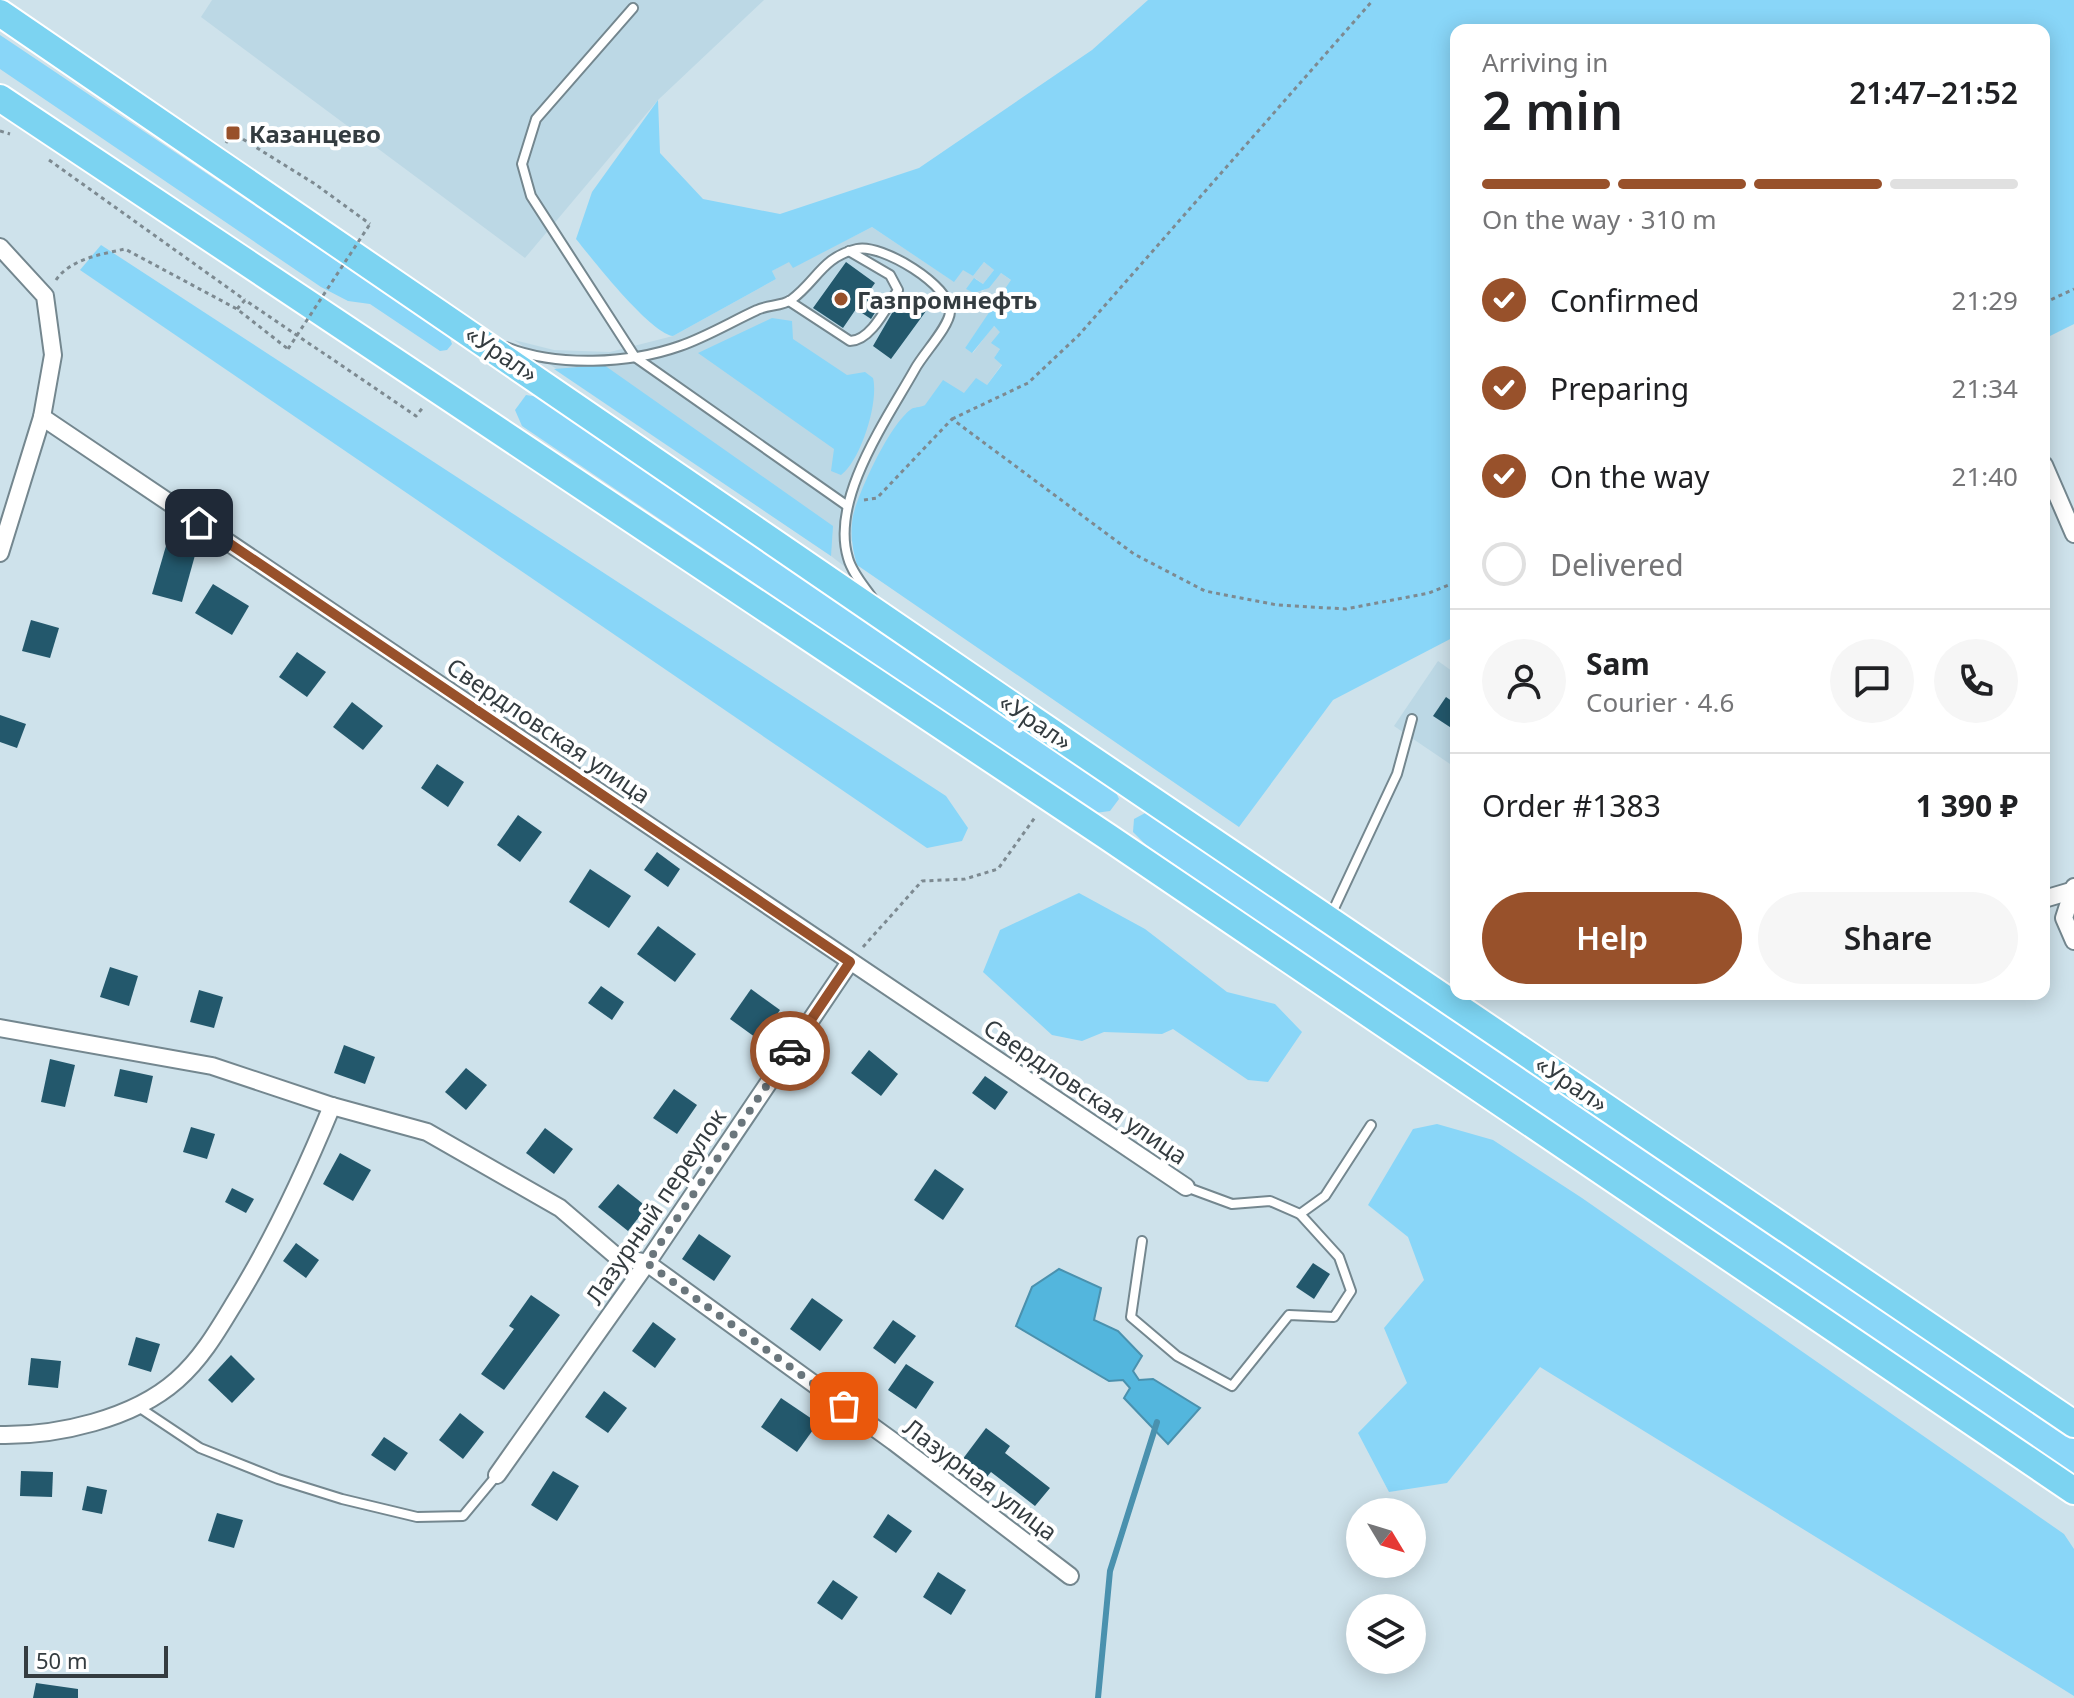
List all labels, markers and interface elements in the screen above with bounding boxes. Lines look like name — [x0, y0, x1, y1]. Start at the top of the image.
text: Arriving in — [1482, 44, 1608, 80]
text: 21:47–21:52 — [1849, 72, 2018, 113]
text: 2 min — [1482, 74, 1623, 145]
place label: Казанцево — [249, 117, 381, 150]
marker: Казанцево — [224, 124, 242, 142]
text: On the way · 310 m — [1482, 201, 1716, 237]
icon: check — [1482, 278, 1526, 322]
text: Confirmed — [1550, 280, 1700, 321]
text: 21:29 — [1952, 282, 2018, 318]
place label: Газпромнефть — [857, 283, 1037, 316]
marker: Газпромнефть — [832, 290, 850, 308]
street label: «Урал» — [459, 317, 545, 389]
icon: check — [1482, 366, 1526, 410]
text: Preparing — [1550, 368, 1689, 409]
text: 21:34 — [1952, 370, 2018, 406]
icon: check — [1482, 454, 1526, 498]
text: On the way — [1550, 456, 1710, 497]
text: 21:40 — [1952, 458, 2018, 494]
pin — [165, 489, 233, 557]
icon: home — [177, 501, 221, 545]
text: Delivered — [1550, 544, 1684, 585]
button: person — [1482, 639, 1566, 723]
button: chat — [1830, 639, 1914, 723]
button: phone — [1934, 639, 2018, 723]
text: Sam — [1586, 643, 1650, 684]
street label: Свердловская улица — [441, 649, 657, 811]
text: Courier · 4.6 — [1586, 684, 1734, 720]
street label: «Урал» — [993, 685, 1079, 757]
text: Order #1383 — [1482, 785, 1661, 826]
text: 1 390 ₽ — [1916, 785, 2018, 826]
button: Help — [1482, 892, 1742, 984]
button: Share — [1758, 892, 2018, 984]
street label: Свердловская улица — [978, 1010, 1194, 1172]
courier — [750, 1011, 830, 1091]
icon: car — [768, 1029, 812, 1073]
street label: «Урал» — [1529, 1047, 1615, 1119]
street label: Лазурный переулок — [577, 1101, 733, 1310]
pin — [810, 1372, 878, 1440]
icon: bag — [822, 1384, 866, 1428]
street label: Лазурная улица — [897, 1410, 1065, 1548]
north arrow — [1346, 1498, 1426, 1578]
map controls — [1346, 1498, 1426, 1674]
button: layers — [1346, 1594, 1426, 1674]
scale bar — [24, 1642, 168, 1678]
text: 50 m — [36, 1645, 87, 1675]

